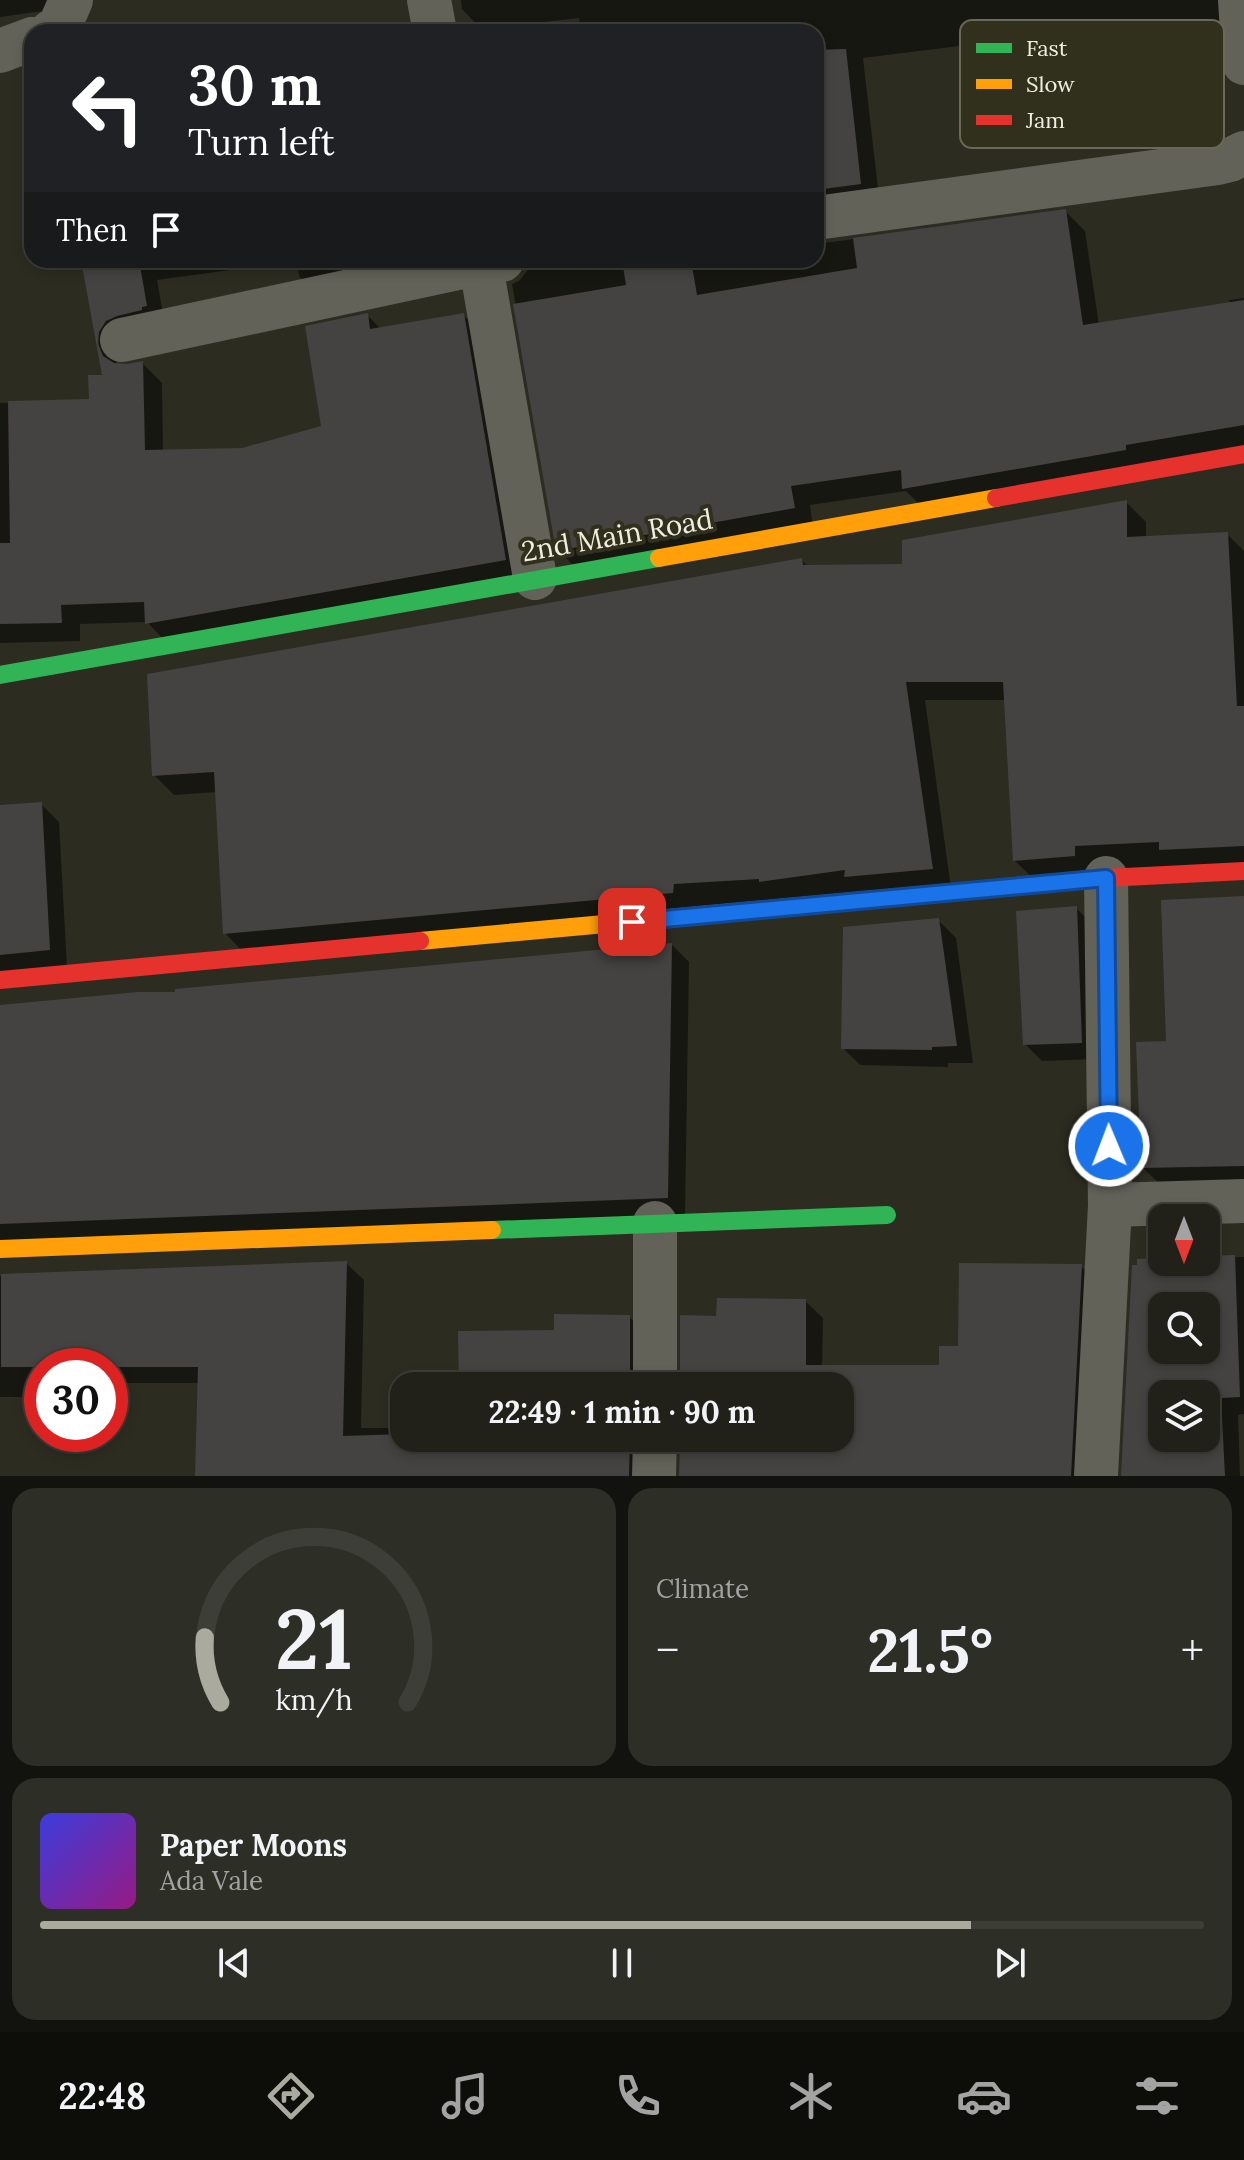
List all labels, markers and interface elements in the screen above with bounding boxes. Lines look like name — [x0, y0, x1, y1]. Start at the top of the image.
legend — [960, 20, 1224, 148]
text: Fast — [1026, 34, 1068, 62]
text: 30 m — [188, 49, 321, 120]
icon: left — [56, 56, 160, 160]
text: Slow — [1026, 70, 1075, 98]
text: Jam — [1025, 106, 1065, 134]
text: Turn left — [188, 119, 335, 165]
icon: arrive — [144, 208, 188, 252]
text: Then — [56, 211, 128, 249]
street label: 2nd Main Road — [519, 500, 715, 570]
pin — [598, 888, 666, 956]
icon: arrive — [610, 900, 654, 944]
position arrow — [1067, 1104, 1151, 1188]
north arrow — [1148, 1204, 1220, 1276]
map controls — [1148, 1204, 1220, 1452]
button: search — [1148, 1292, 1220, 1364]
speed limit sign: 30 — [24, 1348, 128, 1452]
button: layers — [1148, 1380, 1220, 1452]
text: 22:49 · 1 min · 90 m — [489, 1393, 755, 1431]
text: Climate — [656, 1572, 749, 1605]
text: 21 — [275, 1585, 353, 1692]
text: 21.5° — [867, 1612, 993, 1688]
text: − — [656, 1622, 679, 1678]
text: + — [1181, 1622, 1204, 1678]
text: km/h — [275, 1681, 353, 1718]
text: Paper Moons — [160, 1826, 347, 1864]
text: Ada Vale — [160, 1864, 263, 1897]
icon: previous — [212, 1941, 256, 1985]
icon: pause — [600, 1941, 644, 1985]
icon: next — [988, 1941, 1032, 1985]
icon: directions — [263, 2068, 319, 2124]
icon: music — [437, 2068, 493, 2124]
icon: phone — [610, 2068, 666, 2124]
icon: climate — [783, 2068, 839, 2124]
icon: car — [956, 2068, 1012, 2124]
icon: filters — [1129, 2068, 1185, 2124]
text: 22:48 — [59, 2073, 146, 2119]

